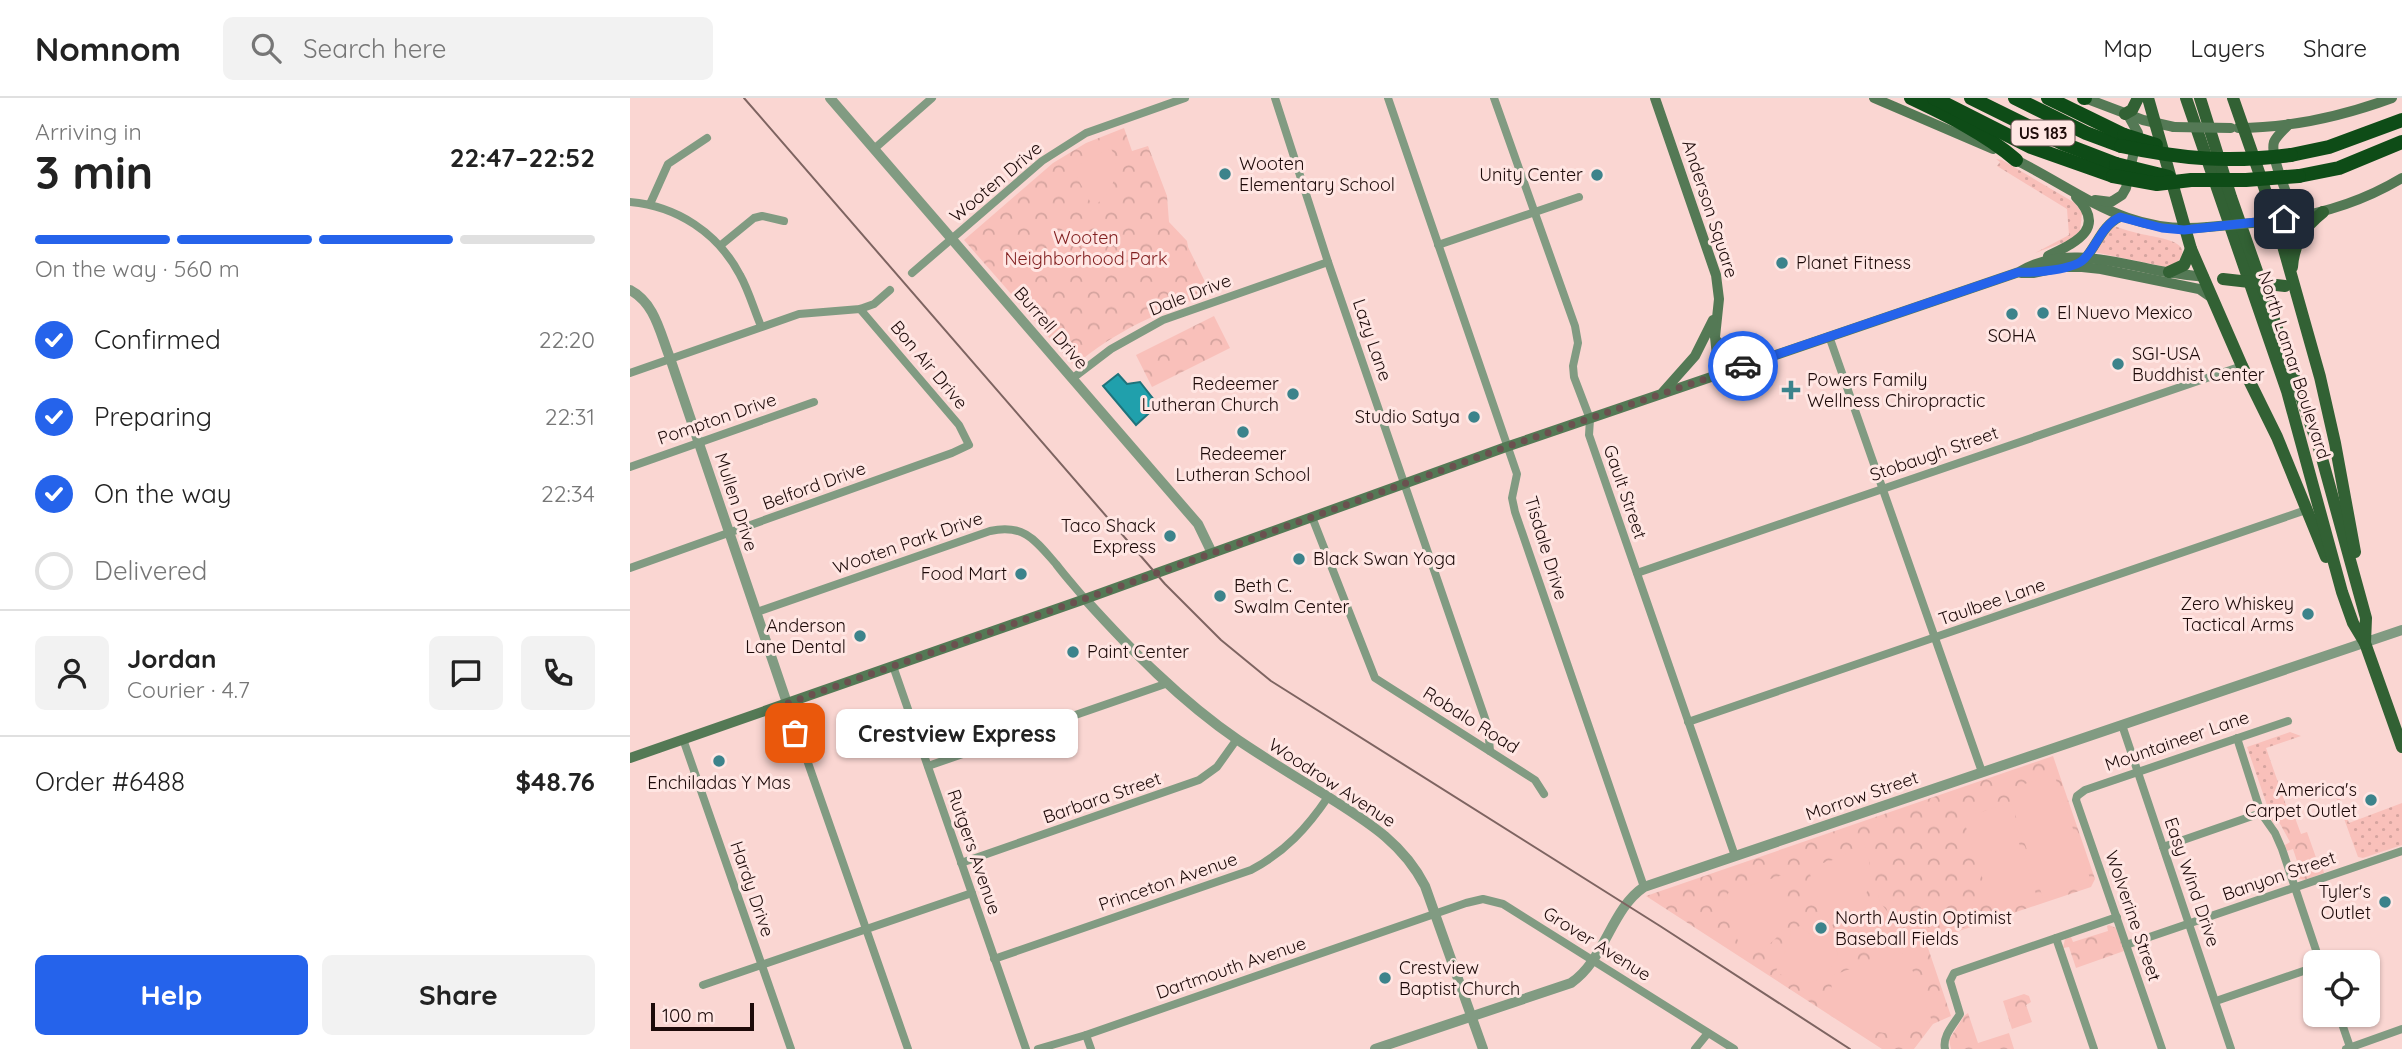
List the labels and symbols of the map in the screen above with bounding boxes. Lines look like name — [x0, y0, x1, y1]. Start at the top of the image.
road number: US 183 — [2012, 120, 2074, 146]
street label: Wooten Drive — [945, 136, 1047, 227]
street label: Anderson Square — [1677, 137, 1744, 281]
place label: Wooten Elementary School — [1239, 152, 1395, 196]
place label: Unity Center — [1479, 163, 1583, 186]
marker: Wooten Elementary School — [1217, 166, 1233, 182]
marker: Unity Center — [1589, 167, 1605, 183]
pin — [2254, 189, 2314, 249]
park label: Wooten Neighborhood Park — [1004, 226, 1168, 270]
place label: Planet Fitness — [1796, 251, 1911, 274]
marker: Planet Fitness — [1774, 255, 1790, 271]
street label: Dale Drive — [1145, 268, 1234, 321]
street label: North Lamar Boulevard — [2253, 268, 2336, 462]
street label: Burrell Drive — [1009, 282, 1094, 374]
street label: Lazy Lane — [1348, 296, 1397, 384]
place label: El Nuevo Mexico — [2057, 301, 2193, 324]
marker: El Nuevo Mexico — [2035, 305, 2051, 321]
marker: SOHA — [2004, 306, 2020, 322]
street label: Bon Air Drive — [886, 316, 973, 414]
place label: SOHA — [1988, 324, 2037, 347]
courier — [1708, 331, 1778, 401]
place label: SGI-USA Buddhist Center — [2132, 342, 2265, 386]
marker: SGI-USA Buddhist Center — [2110, 356, 2126, 372]
place label: Powers Family Wellness Chiropractic — [1807, 368, 1985, 412]
place label: Redeemer Lutheran Church — [1141, 372, 1279, 416]
marker: Powers Family Wellness Chiropractic — [1781, 380, 1801, 400]
marker: Redeemer Lutheran Church — [1285, 386, 1301, 402]
street label: Pompton Drive — [654, 387, 779, 450]
place label: Studio Satya — [1355, 405, 1460, 428]
marker: Studio Satya — [1466, 409, 1482, 425]
street label: Stobaugh Street — [1867, 421, 2001, 486]
marker: Redeemer Lutheran School — [1235, 424, 1251, 440]
place label: Redeemer Lutheran School — [1176, 442, 1310, 486]
street label: Gault Street — [1599, 442, 1652, 542]
street label: Mullen Drive — [710, 450, 763, 554]
street label: Belford Drive — [759, 456, 869, 515]
street label: Tisdale Drive — [1520, 493, 1573, 603]
street label: Wooten Park Drive — [830, 506, 986, 579]
place label: Taco Shack Express — [1061, 514, 1156, 558]
marker: Taco Shack Express — [1162, 528, 1178, 544]
place label: Black Swan Yoga — [1313, 547, 1456, 570]
marker: Black Swan Yoga — [1291, 551, 1307, 567]
place label: Food Mart — [921, 562, 1007, 585]
marker: Food Mart — [1013, 566, 1029, 582]
street label: Taulbee Lane — [1935, 573, 2048, 631]
place label: Beth C. Swalm Center — [1234, 574, 1350, 618]
marker: Beth C. Swalm Center — [1212, 588, 1228, 604]
place label: Zero Whiskey Tactical Arms — [2181, 592, 2294, 636]
marker: Zero Whiskey Tactical Arms — [2300, 606, 2316, 622]
place label: Anderson Lane Dental — [745, 614, 846, 658]
marker: Anderson Lane Dental — [852, 628, 868, 644]
place label: Paint Center — [1087, 640, 1189, 663]
marker: Paint Center — [1065, 644, 1081, 660]
street label: Robalo Road — [1419, 681, 1524, 758]
pin — [765, 703, 825, 763]
street label: Mountaineer Lane — [2102, 705, 2252, 776]
callout: Crestview Express — [837, 708, 1078, 758]
street label: Woodrow Avenue — [1264, 733, 1400, 832]
marker: Enchiladas Y Mas — [711, 753, 727, 769]
street label: Morrow Street — [1802, 765, 1921, 826]
street label: Barbara Street — [1040, 767, 1164, 828]
place label: Enchiladas Y Mas — [647, 771, 791, 794]
place label: America's Carpet Outlet — [2245, 778, 2357, 822]
street label: Rutgers Avenue — [942, 786, 1007, 918]
marker: America's Carpet Outlet — [2363, 792, 2379, 808]
street label: Easy Wind Drive — [2160, 814, 2225, 950]
street label: Hardy Drive — [725, 838, 780, 940]
street label: Banyon Street — [2219, 845, 2339, 906]
street label: Princeton Avenue — [1095, 847, 1240, 916]
street label: Wolverine Street — [2100, 847, 2167, 984]
place label: Tyler's Outlet — [2319, 880, 2371, 924]
marker: Tyler's Outlet — [2377, 894, 2393, 910]
street label: Grover Avenue — [1539, 901, 1655, 986]
place label: North Austin Optimist Baseball Fields — [1835, 906, 2012, 950]
marker: North Austin Optimist Baseball Fields — [1813, 920, 1829, 936]
street label: Dartmouth Avenue — [1153, 931, 1309, 1004]
place label: Crestview Baptist Church — [1399, 956, 1520, 1000]
marker: Crestview Baptist Church — [1377, 970, 1393, 986]
scale bar — [651, 1000, 754, 1032]

